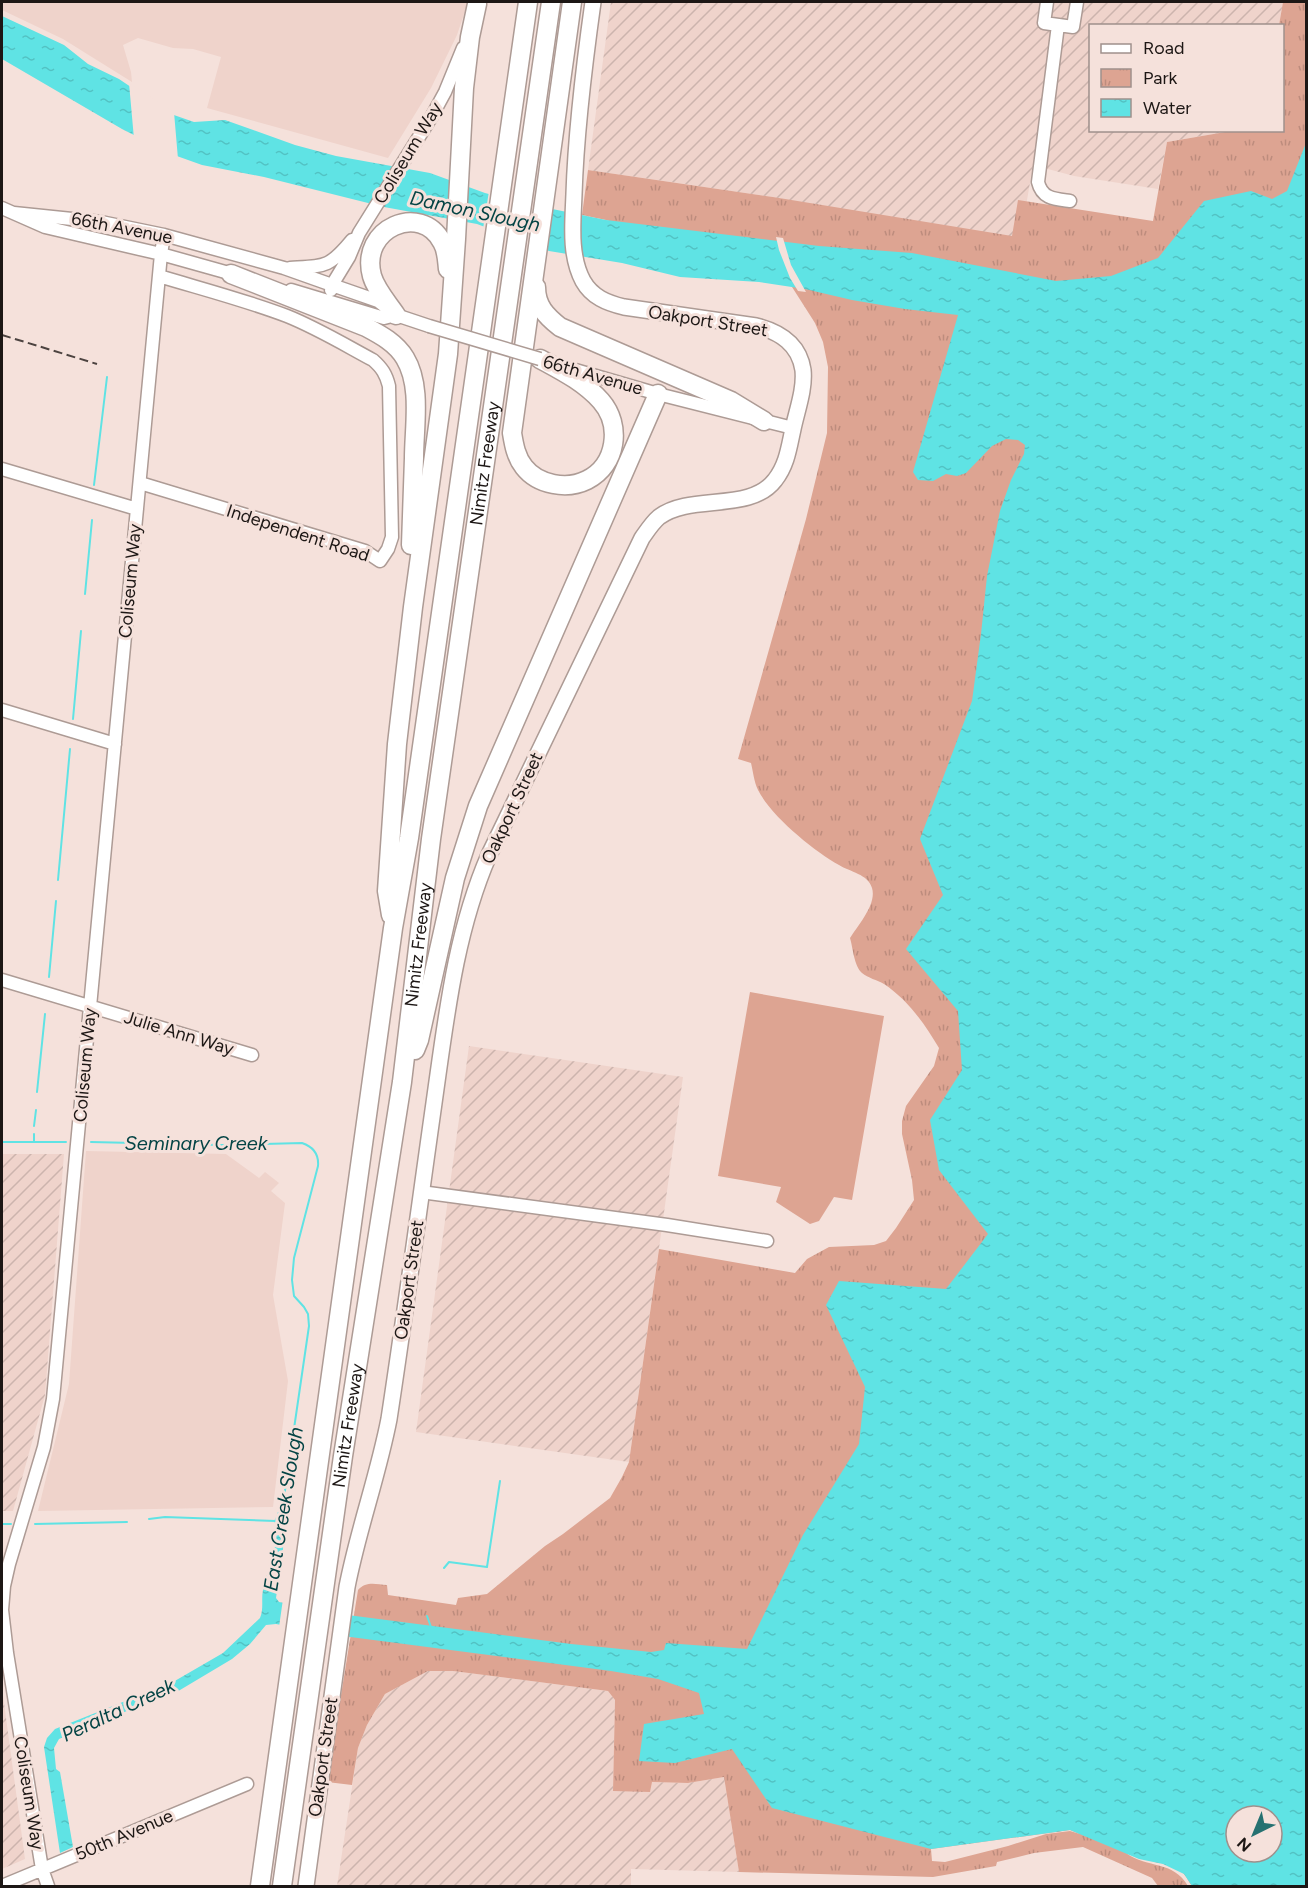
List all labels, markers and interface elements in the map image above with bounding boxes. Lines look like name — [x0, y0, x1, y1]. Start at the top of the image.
legend — [1089, 24, 1284, 132]
text: Road — [1143, 37, 1184, 59]
text: Park — [1143, 67, 1178, 89]
text: Water — [1143, 97, 1191, 119]
street label: Coliseum Way — [369, 98, 447, 208]
water label: Damon Slough — [408, 185, 542, 237]
street label: 66th Avenue — [70, 207, 175, 249]
street label: Oakport Street — [647, 301, 770, 341]
street label: 66th Avenue — [541, 350, 645, 400]
street label: Nimitz Freeway — [465, 399, 505, 527]
street label: Independent Road — [224, 500, 372, 566]
street label: Coliseum Way — [114, 522, 146, 639]
street label: Oakport Street — [477, 748, 548, 867]
street label: Nimitz Freeway — [400, 881, 437, 1008]
street label: Coliseum Way — [69, 1006, 101, 1123]
street label: Julie Ann Way — [122, 1006, 237, 1060]
water label: Seminary Creek — [125, 1131, 269, 1155]
street label: Oakport Street — [390, 1219, 428, 1341]
street label: Nimitz Freeway — [328, 1362, 368, 1489]
water label: East Creek Slough — [258, 1425, 308, 1593]
water label: Peralta Creek — [57, 1673, 180, 1747]
street label: Oakport Street — [304, 1696, 342, 1818]
street label: Coliseum Way — [9, 1735, 49, 1852]
street label: 50th Avenue — [72, 1804, 176, 1865]
north arrow — [1224, 1804, 1284, 1864]
text: N — [1233, 1833, 1255, 1856]

